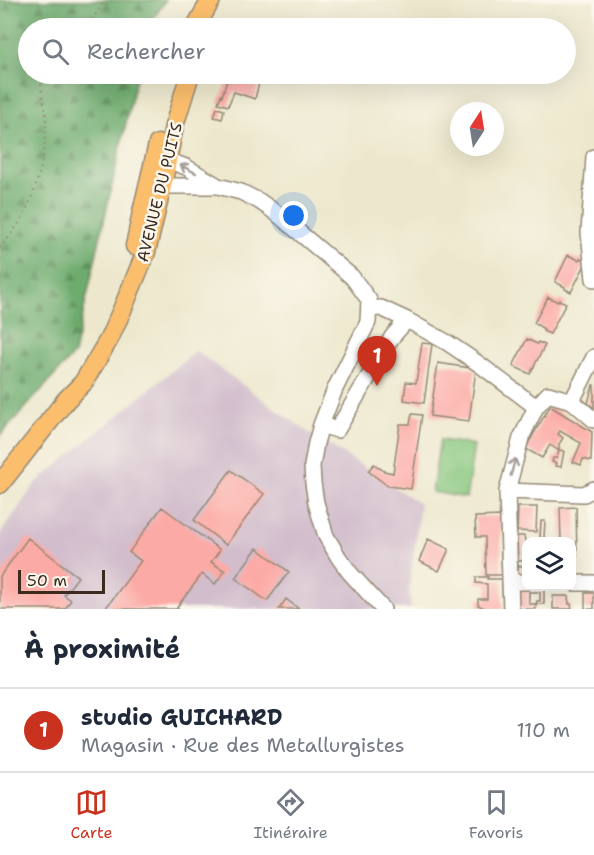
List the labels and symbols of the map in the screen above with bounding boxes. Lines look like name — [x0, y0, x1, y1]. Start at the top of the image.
north arrow — [450, 102, 504, 156]
street label: AVENUE DU PUITS — [132, 120, 187, 264]
one-way arrow — [180, 163, 197, 175]
your location — [279, 201, 308, 230]
pin: 1 — [358, 336, 397, 386]
one-way arrow — [507, 458, 519, 477]
scale bar — [18, 567, 105, 594]

